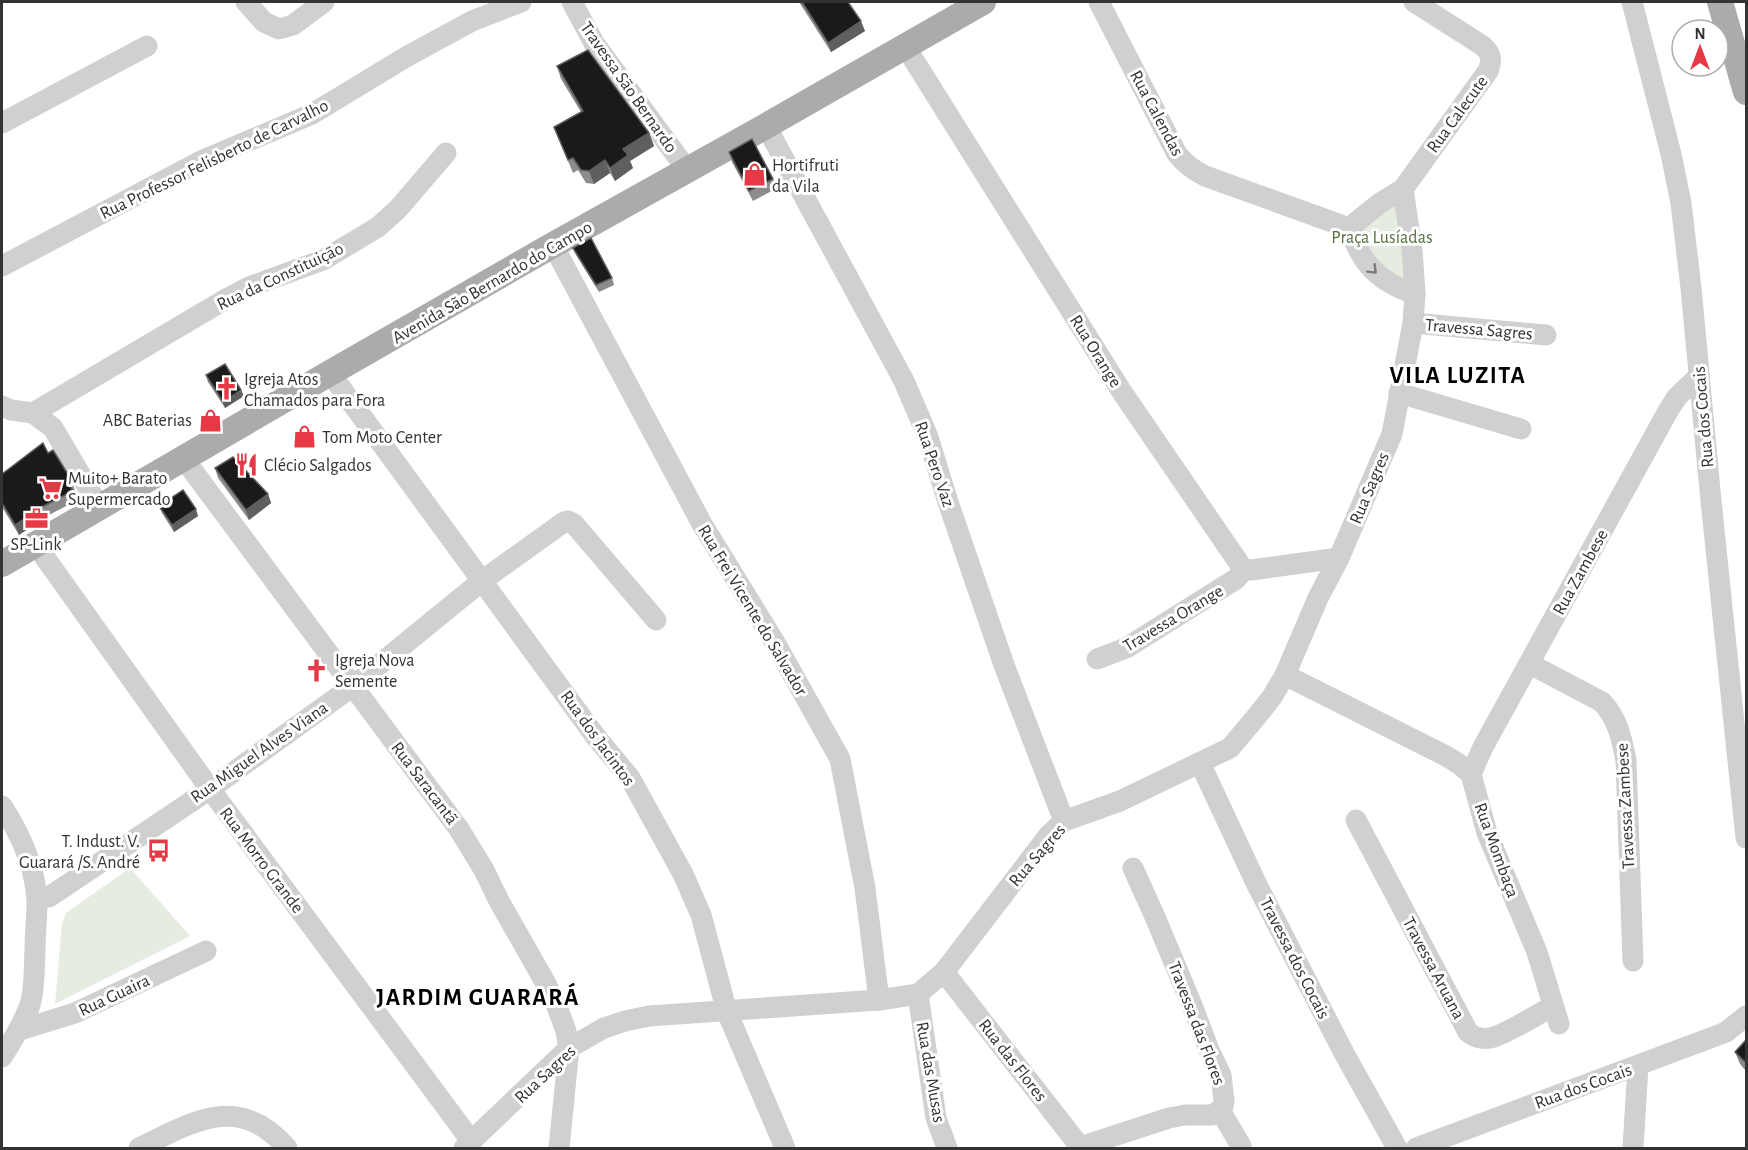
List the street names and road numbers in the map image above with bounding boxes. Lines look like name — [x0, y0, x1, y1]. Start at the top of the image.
street label: Travessa São Bernardo — [576, 19, 680, 156]
street label: Rua Calendas — [1126, 68, 1186, 159]
street label: Rua Calecute — [1424, 73, 1492, 156]
street label: Rua Professor Felisberto de Carvalho — [97, 97, 332, 223]
street label: Avenida São Bernardo do Campo — [390, 218, 596, 347]
street label: Rua da Constituição — [214, 240, 347, 314]
street label: Rua Orange — [1066, 312, 1124, 391]
street label: Travessa Sagres — [1425, 316, 1533, 344]
street label: Rua dos Cocais — [1691, 365, 1717, 468]
street label: Rua Pero Vaz — [911, 419, 957, 510]
street label: Rua Sagres — [1347, 450, 1393, 527]
street label: Rua Frei Vicente do Salvador — [694, 522, 810, 699]
street label: Rua Zambese — [1550, 527, 1612, 618]
street label: Travessa Orange — [1120, 582, 1227, 656]
street label: Rua dos Jacintos — [557, 688, 638, 790]
street label: Rua Miguel Alves Viana — [188, 699, 331, 807]
street label: Rua Saracantã — [387, 739, 461, 828]
street label: Travessa Zambese — [1614, 742, 1638, 869]
street label: Rua Mombaça — [1471, 800, 1522, 900]
street label: Rua Morro Grande — [216, 804, 307, 917]
street label: Rua Sagres — [1006, 821, 1070, 890]
street label: Travessa dos Cocais — [1256, 895, 1332, 1022]
street label: Travessa Aruana — [1399, 915, 1467, 1022]
street label: Travessa das Flores — [1164, 959, 1228, 1088]
street label: Rua Guaira — [76, 972, 153, 1020]
street label: Rua das Flores — [975, 1016, 1050, 1105]
street label: Rua das Musas — [912, 1020, 948, 1124]
street label: Rua Sagres — [512, 1042, 580, 1107]
street label: Rua dos Cocais — [1532, 1061, 1634, 1113]

